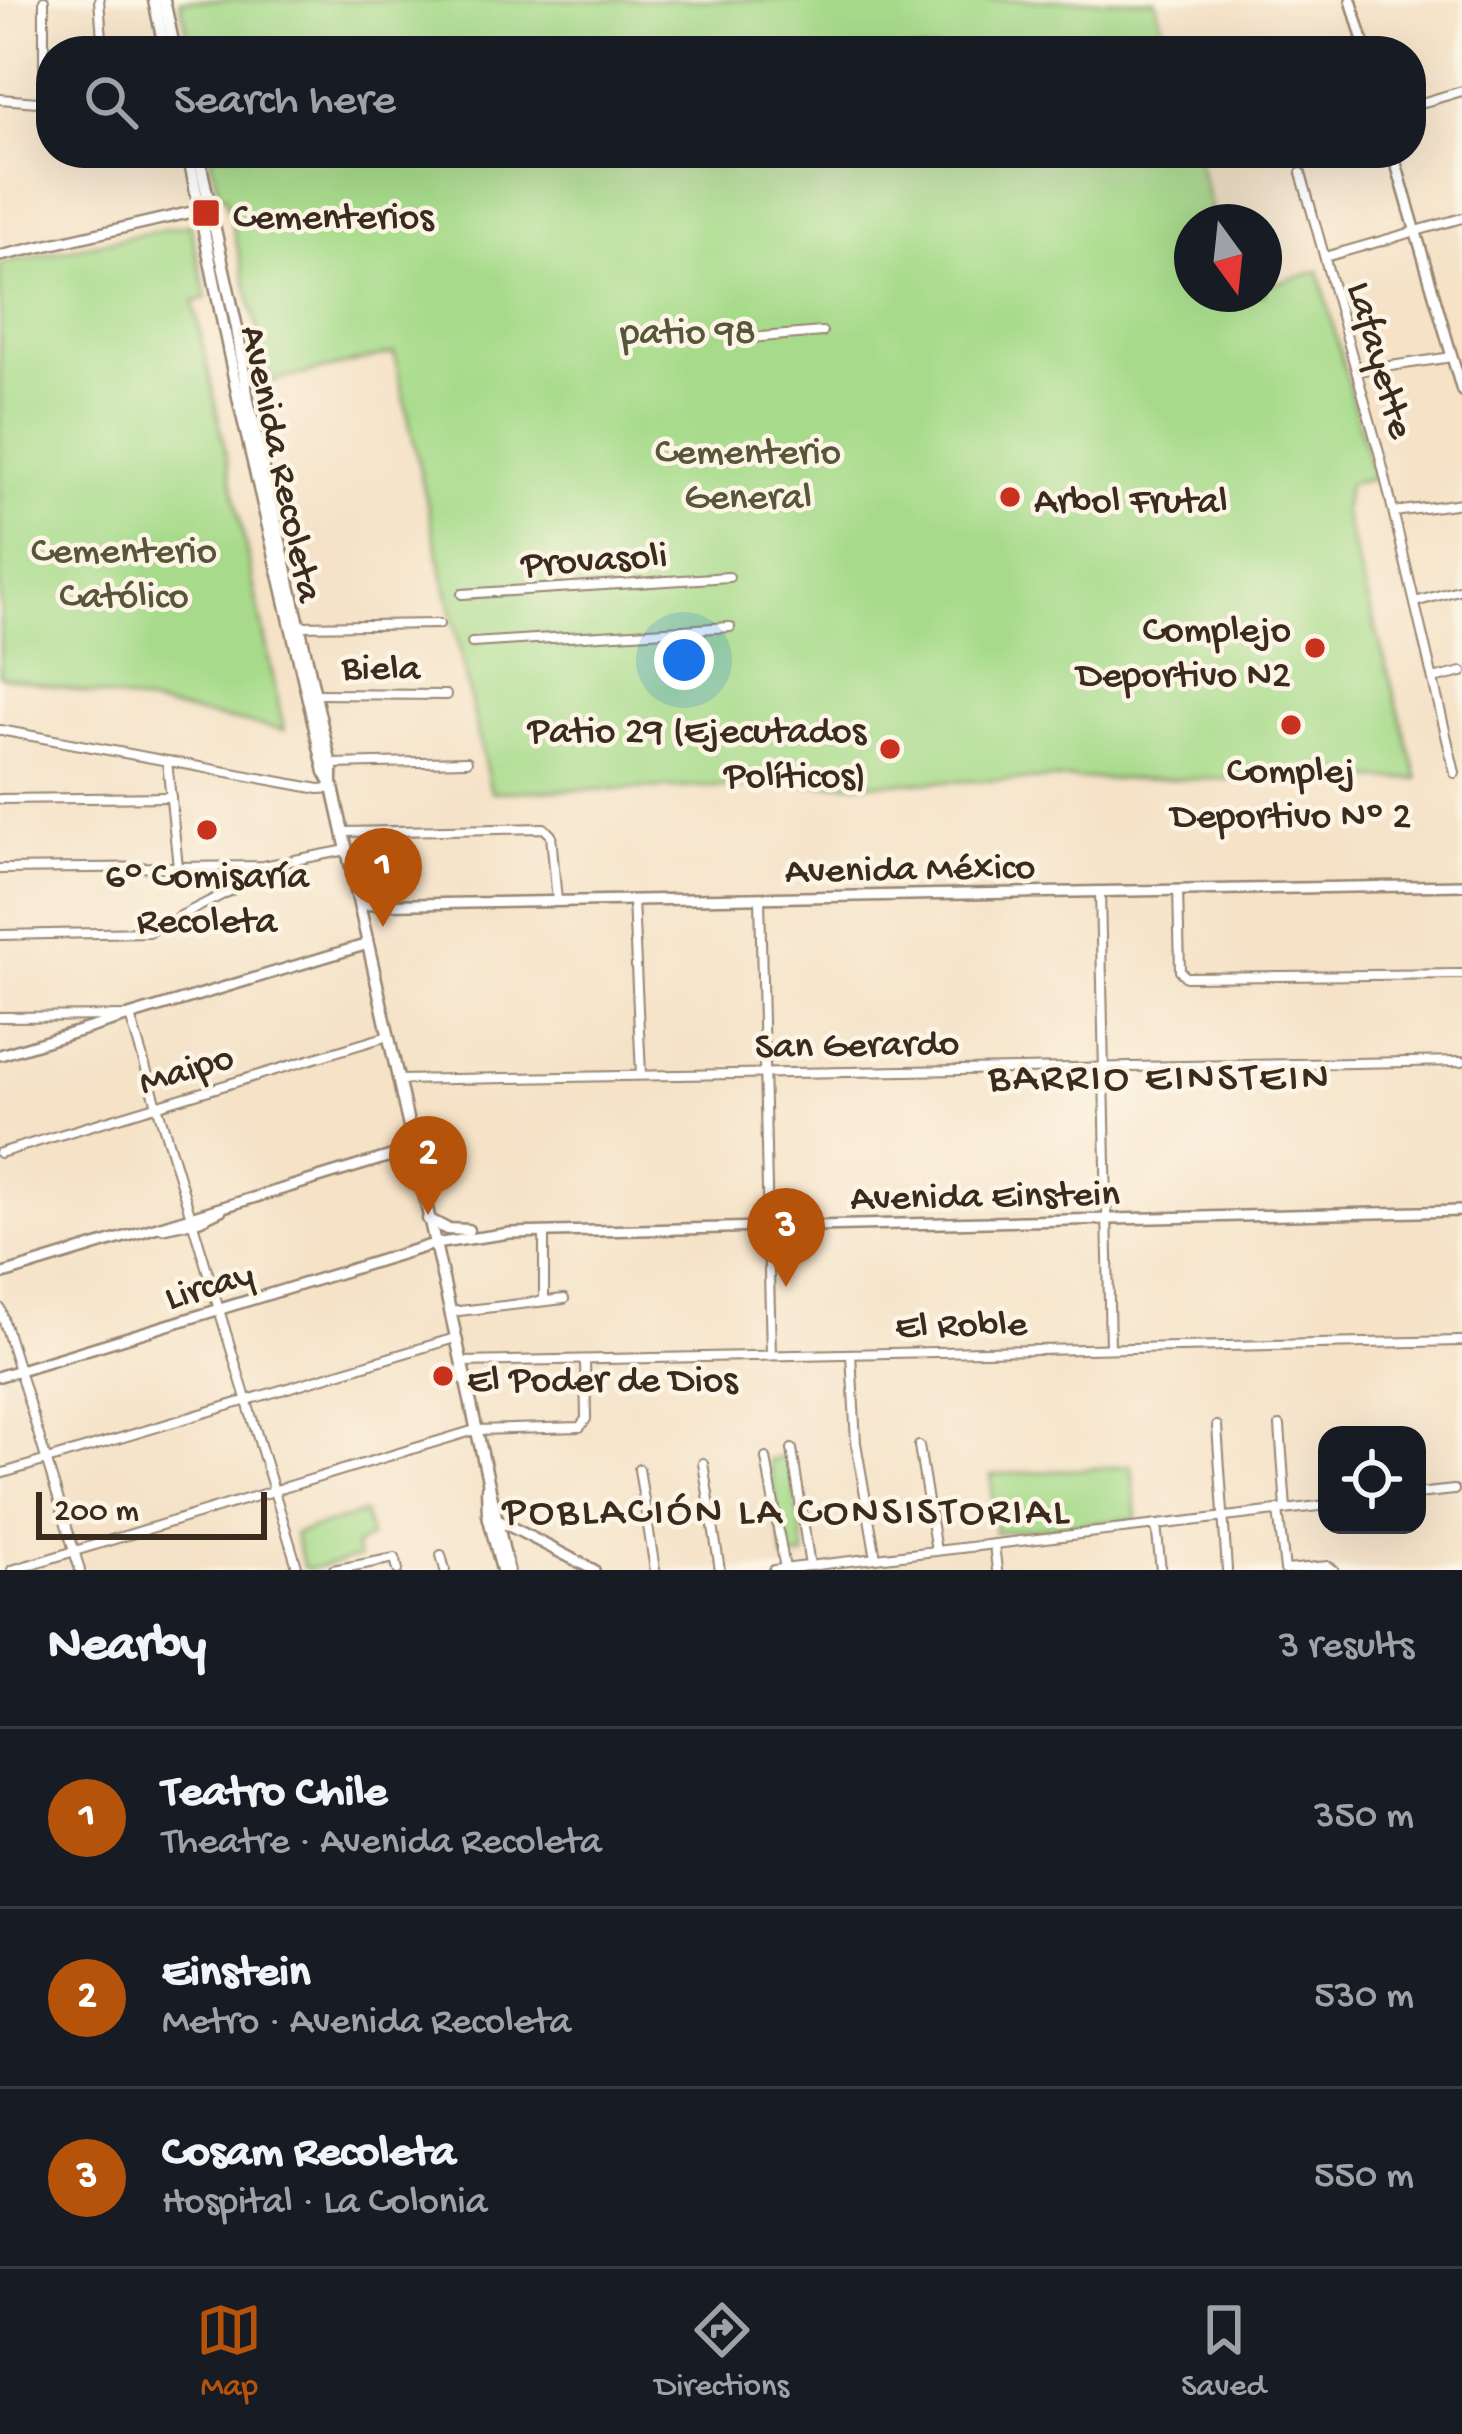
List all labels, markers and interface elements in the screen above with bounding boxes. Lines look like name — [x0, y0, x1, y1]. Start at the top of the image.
search box — [36, 36, 1426, 168]
icon: search — [78, 69, 144, 135]
text: Search here — [174, 76, 396, 129]
marker: Cementerios — [190, 197, 222, 229]
place label: Cementerios — [233, 197, 435, 243]
north arrow — [1174, 204, 1282, 312]
street label: Lafayette — [1333, 277, 1422, 445]
park label: patio 98 — [619, 312, 756, 358]
street label: Avenida Recoleta — [226, 322, 330, 608]
park label: Cementerio General — [655, 432, 841, 523]
place label: Arbol Frutal — [1034, 481, 1228, 527]
marker: Arbol Frutal — [997, 484, 1023, 510]
park label: Cementerio Católico — [31, 531, 217, 622]
street label: Provasoli — [518, 535, 669, 591]
place label: Complejo Deportivo N2 — [1074, 610, 1291, 701]
your location — [654, 630, 714, 690]
marker: Complejo Deportivo N2 — [1302, 635, 1328, 661]
street label: Biela — [340, 647, 422, 695]
place label: Patio 29 (Ejecutados Políticos) — [526, 711, 868, 802]
marker: Complej Deportivo Nº 2 — [1278, 712, 1304, 738]
marker: Patio 29 (Ejecutados Políticos) — [877, 736, 903, 762]
place label: Complej Deportivo Nº 2 — [1168, 751, 1411, 842]
marker: 6° Comisaría Recoleta — [194, 817, 220, 843]
pin: 1 — [344, 828, 422, 927]
street label: Avenida México — [784, 847, 1036, 897]
place label: 6° Comisaría Recoleta — [105, 856, 310, 947]
street label: San Gerardo — [754, 1023, 960, 1073]
street label: Maipo — [134, 1037, 240, 1109]
district label: BARRIO EINSTEIN — [987, 1056, 1332, 1105]
pin: 2 — [389, 1116, 467, 1215]
street label: Avenida Einstein — [850, 1174, 1121, 1224]
pin: 3 — [747, 1188, 825, 1287]
street label: Lircay — [160, 1253, 260, 1324]
street label: El Roble — [895, 1304, 1028, 1352]
place label: El Poder de Dios — [467, 1360, 739, 1406]
marker: El Poder de Dios — [430, 1363, 456, 1389]
map controls — [1318, 1426, 1426, 1534]
button: locate — [1318, 1426, 1426, 1534]
scale bar — [36, 1486, 267, 1539]
district label: POBLACIÓN LA CONSISTORIAL — [501, 1490, 1071, 1539]
text: 200 m — [54, 1494, 139, 1532]
text: Nearby — [48, 1618, 206, 1678]
text: 3 results — [1279, 1625, 1414, 1671]
text: Teatro Chile — [162, 1768, 387, 1821]
text: 1 — [79, 1795, 95, 1841]
text: 350 m — [1314, 1795, 1414, 1841]
text: Theatre · Avenida Recoleta — [162, 1821, 602, 1867]
text: Einstein — [162, 1948, 310, 2001]
text: 2 — [77, 1975, 97, 2021]
text: 530 m — [1314, 1975, 1414, 2021]
text: Metro · Avenida Recoleta — [162, 2001, 571, 2047]
text: Cosam Recoleta — [162, 2128, 456, 2181]
text: 3 — [77, 2155, 97, 2201]
text: 550 m — [1314, 2155, 1414, 2201]
text: Hospital · La Colonia — [162, 2181, 487, 2227]
tab: Map — [196, 2297, 262, 2407]
tab: Directions — [655, 2297, 789, 2407]
tab: Saved — [1181, 2297, 1266, 2407]

